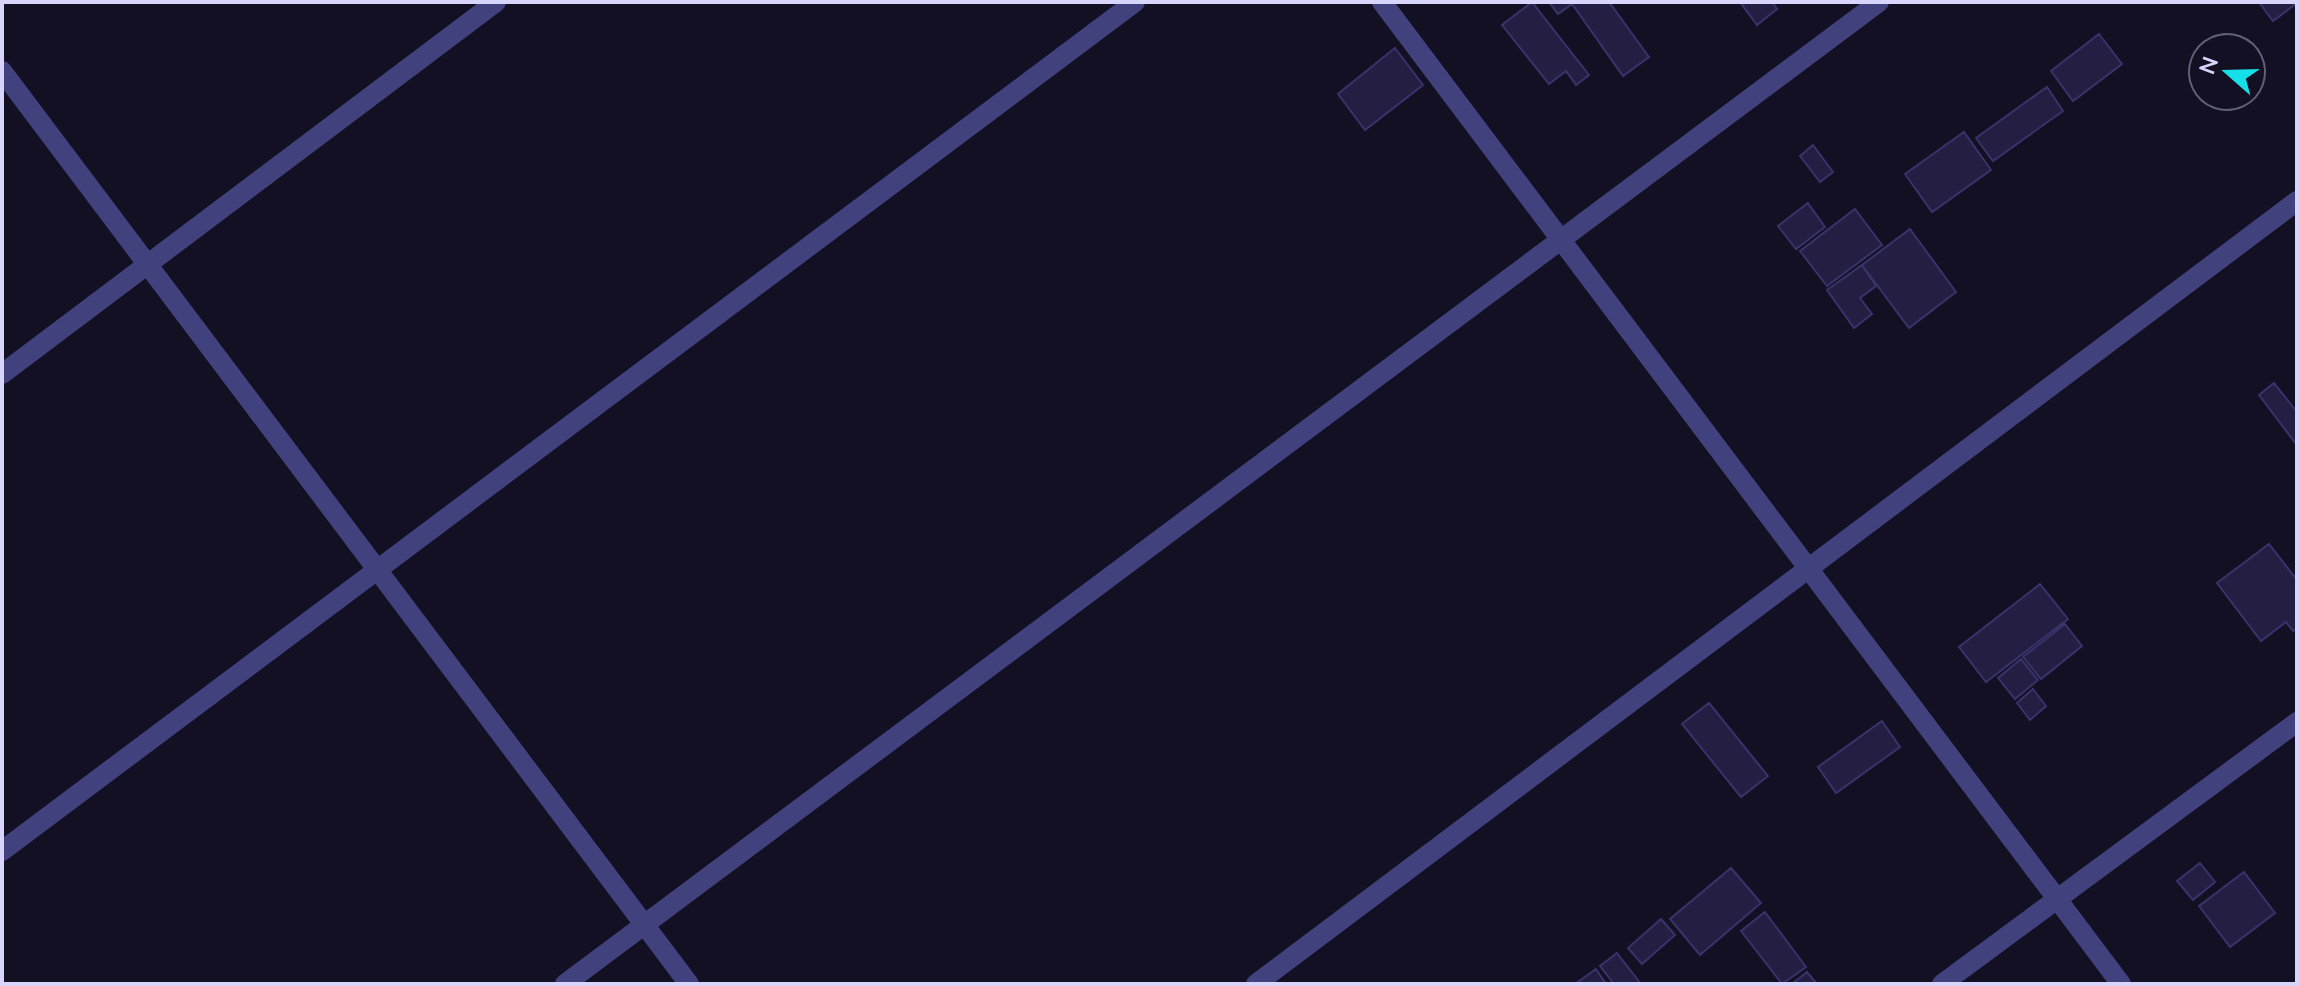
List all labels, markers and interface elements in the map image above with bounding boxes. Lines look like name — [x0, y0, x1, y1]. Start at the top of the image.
north arrow — [2187, 32, 2267, 112]
text: N — [2192, 53, 2224, 78]

